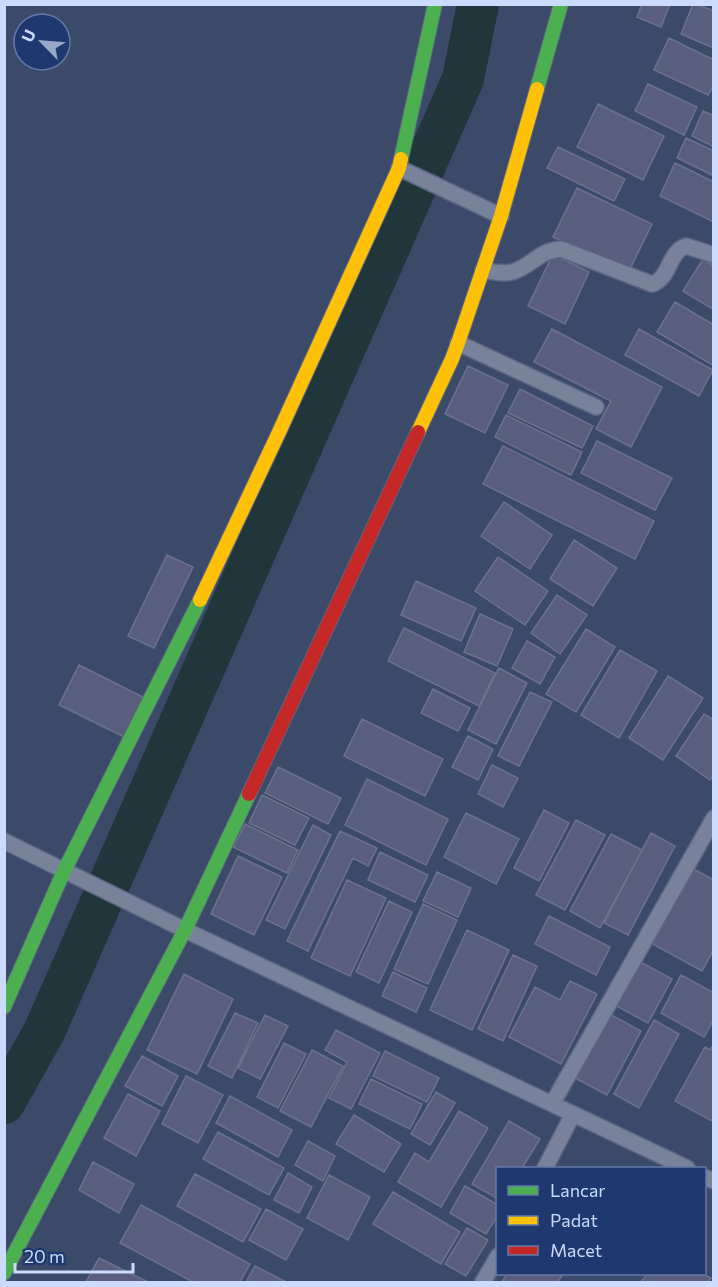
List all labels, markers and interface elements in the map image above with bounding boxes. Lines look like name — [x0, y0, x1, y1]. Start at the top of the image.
north arrow — [12, 12, 72, 72]
text: U — [17, 26, 39, 45]
legend — [496, 1167, 706, 1275]
text: Lancar — [550, 1179, 606, 1201]
text: Padat — [550, 1209, 598, 1231]
scale bar — [15, 1236, 134, 1274]
text: Macet — [550, 1239, 602, 1261]
text: 20 m — [24, 1245, 65, 1267]

